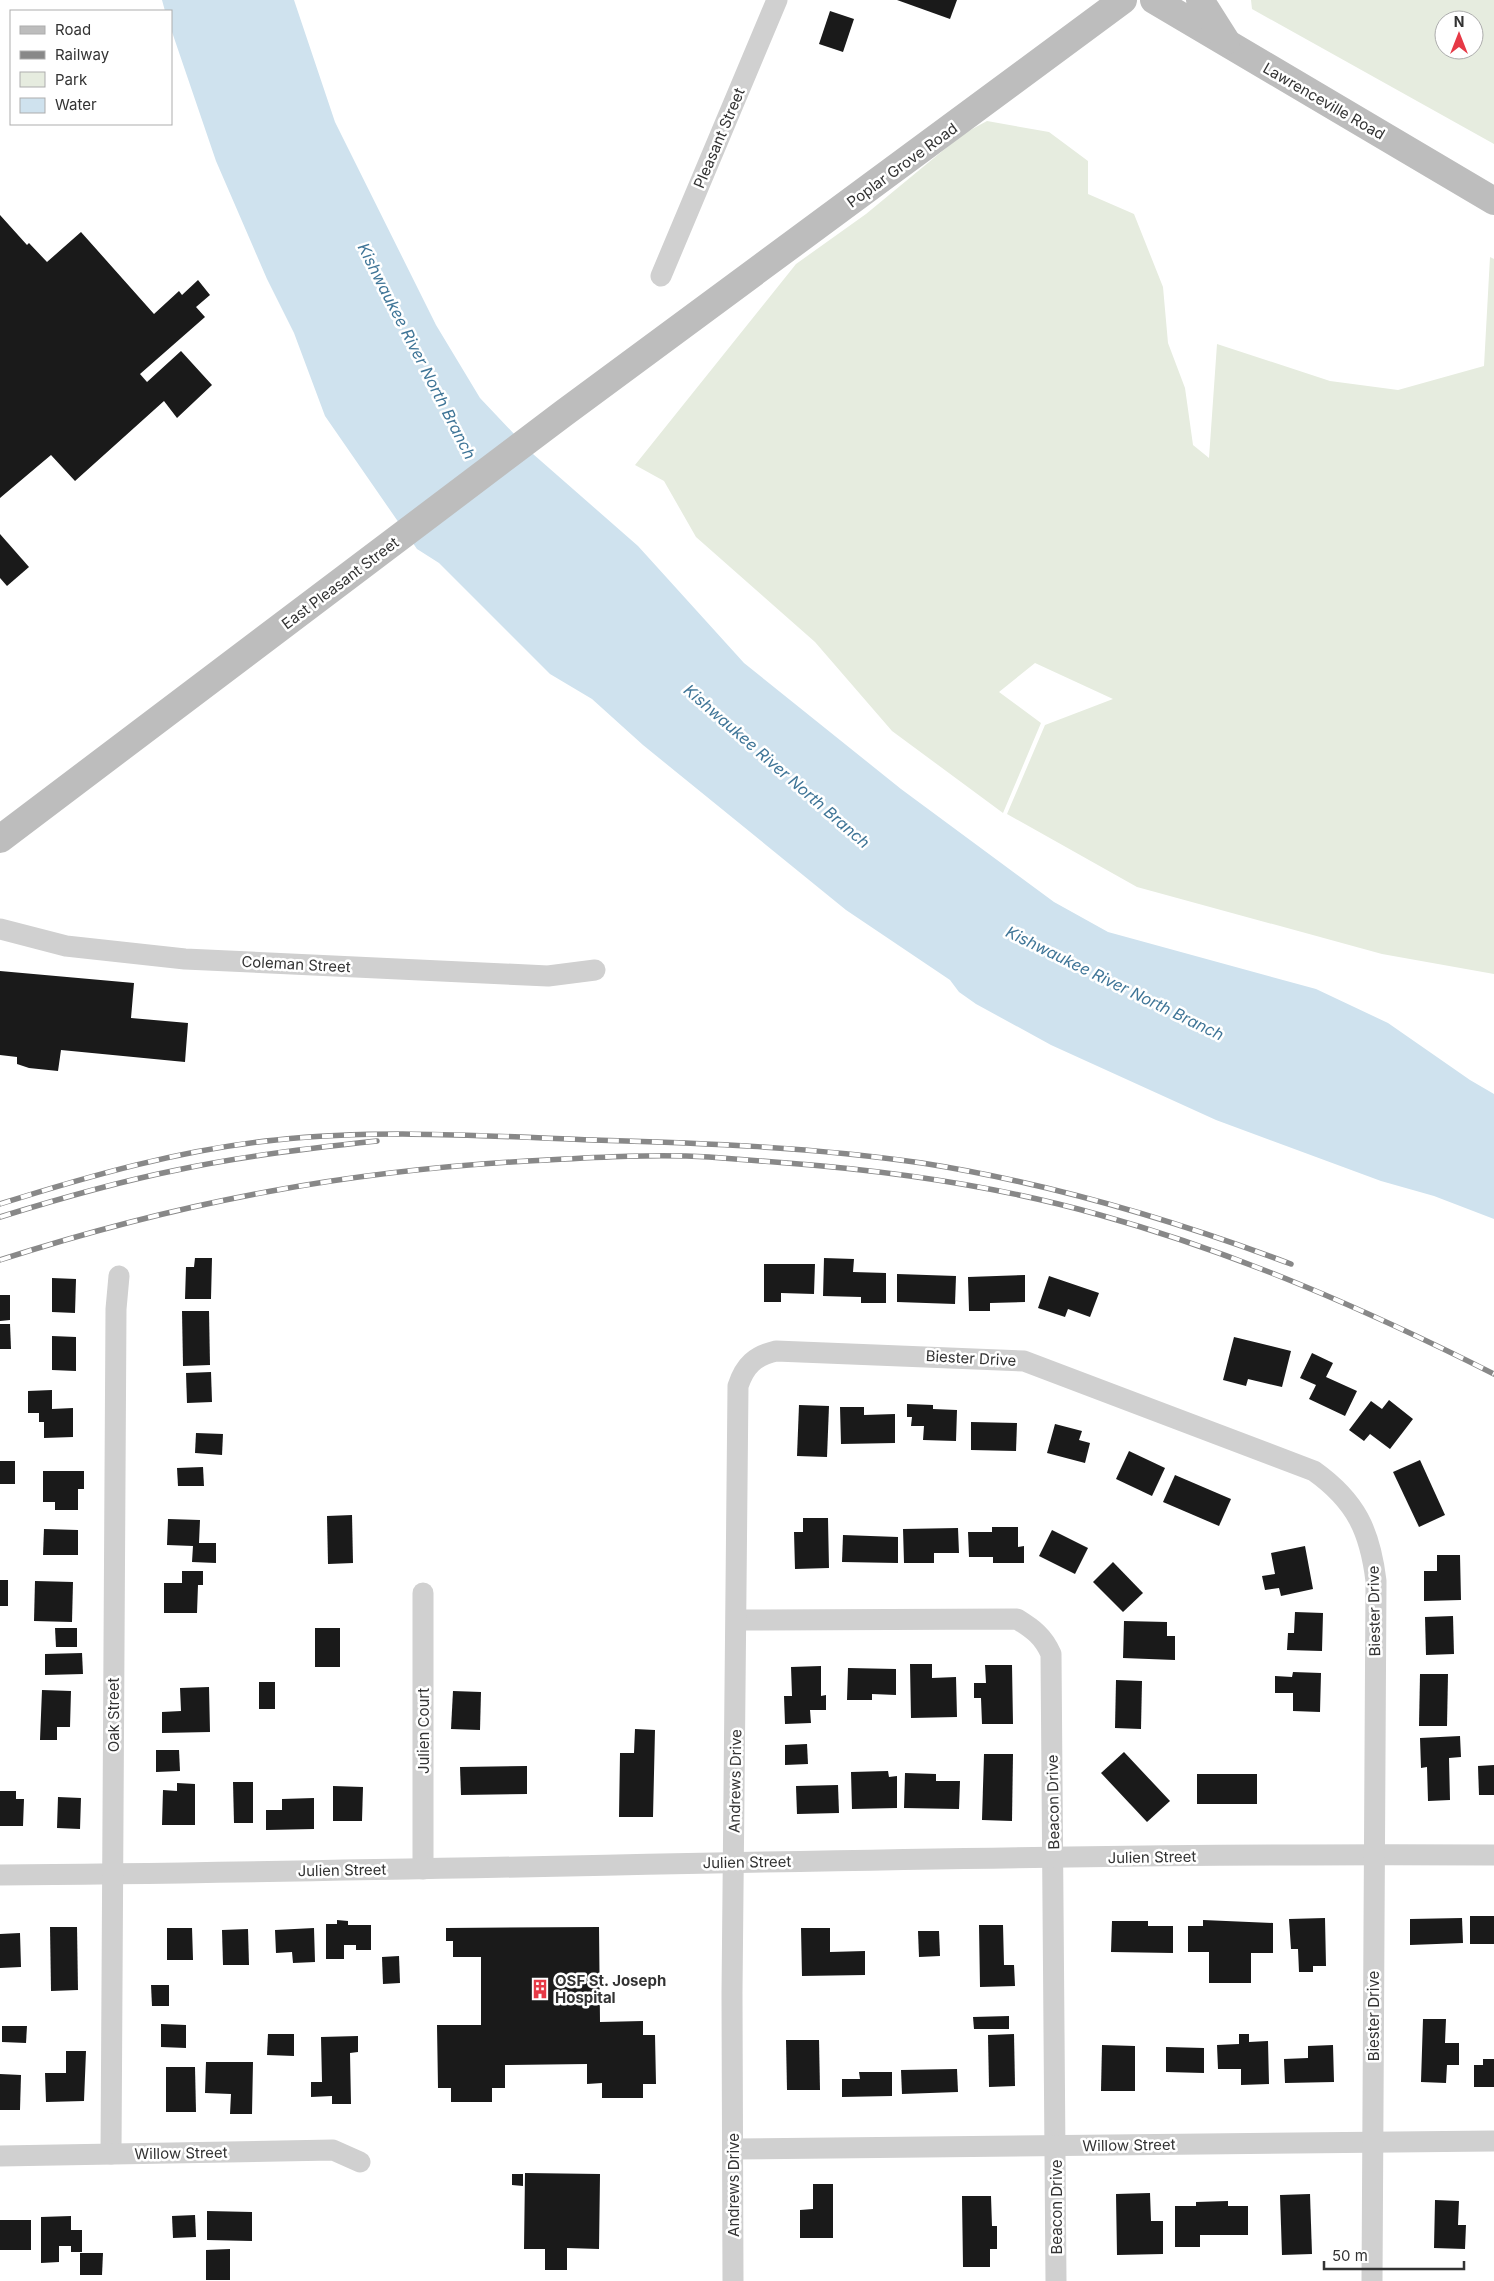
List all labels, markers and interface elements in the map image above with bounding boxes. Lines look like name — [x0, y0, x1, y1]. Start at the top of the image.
legend — [10, 10, 172, 125]
north arrow — [1434, 10, 1484, 60]
text: N — [1454, 13, 1464, 30]
text: Road — [55, 20, 91, 39]
text: Railway — [55, 45, 110, 64]
street label: Lawrenceville Road — [1260, 58, 1388, 144]
text: Park — [55, 70, 88, 89]
street label: Pleasant Street — [689, 85, 749, 191]
text: Water — [55, 95, 97, 114]
street label: Poplar Grove Road — [843, 118, 961, 212]
water label: Kishwaukee River North Branch — [354, 239, 480, 463]
street label: East Pleasant Street — [278, 533, 402, 633]
water label: Kishwaukee River North Branch — [680, 680, 874, 852]
water label: Kishwaukee River North Branch — [1003, 921, 1227, 1045]
street label: Coleman Street — [241, 952, 351, 976]
street label: Biester Drive — [925, 1346, 1017, 1370]
street label: Biester Drive — [1364, 1565, 1384, 1657]
street label: Oak Street — [104, 1678, 123, 1752]
street label: Julien Court — [414, 1688, 433, 1774]
street label: Andrews Drive — [725, 1729, 745, 1833]
street label: Beacon Drive — [1043, 1754, 1063, 1850]
street label: Julien Street — [1107, 1847, 1197, 1867]
street label: Julien Street — [702, 1852, 792, 1872]
street label: Julien Street — [297, 1860, 387, 1880]
place label: OSF St. Joseph Hospital — [555, 1971, 666, 2007]
street label: Biester Drive — [1364, 1971, 1383, 2061]
building icon: OSF St. Joseph Hospital — [529, 1978, 551, 2000]
street label: Andrews Drive — [724, 2133, 743, 2237]
street label: Willow Street — [1082, 2135, 1176, 2155]
street label: Willow Street — [134, 2143, 228, 2163]
street label: Beacon Drive — [1047, 2160, 1066, 2255]
scale bar — [1324, 2238, 1464, 2270]
text: 50 m — [1332, 2246, 1368, 2265]

